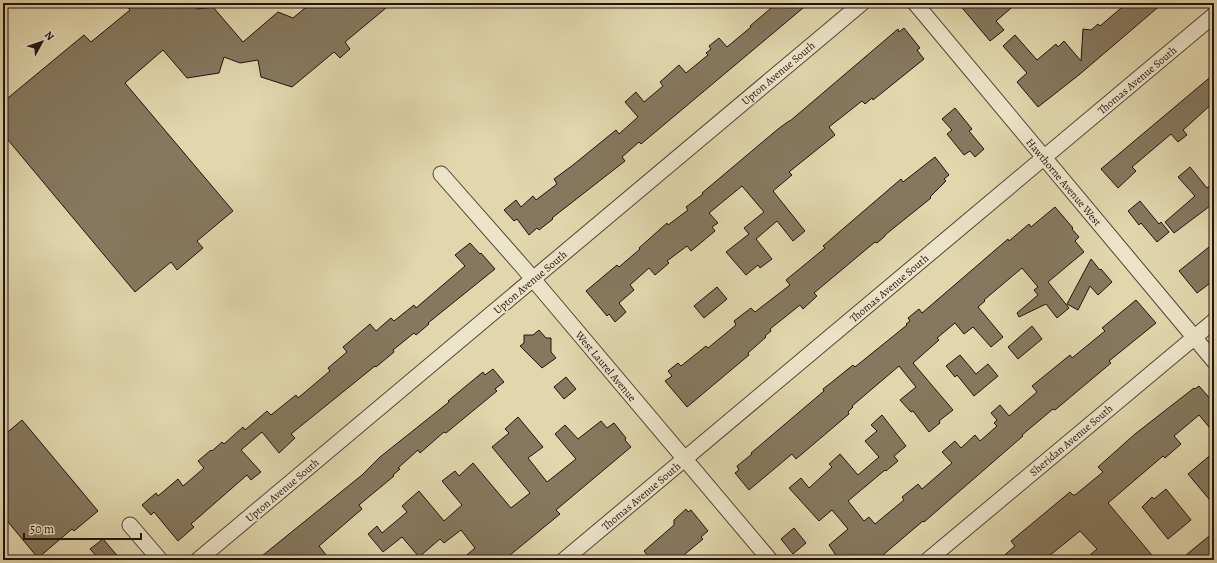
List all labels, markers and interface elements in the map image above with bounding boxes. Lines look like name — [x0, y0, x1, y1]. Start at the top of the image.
north arrow — [22, 22, 62, 62]
text: N — [41, 28, 58, 44]
street label: Upton Avenue South — [738, 38, 818, 109]
street label: Thomas Avenue South — [1095, 43, 1180, 118]
street label: Hawthorne Avenue West — [1022, 135, 1105, 230]
street label: Upton Avenue South — [490, 247, 570, 318]
street label: Thomas Avenue South — [847, 251, 932, 326]
street label: West Laurel Avenue — [571, 327, 640, 405]
street label: Sheridan Avenue South — [1026, 401, 1116, 480]
street label: Upton Avenue South — [242, 455, 322, 526]
street label: Thomas Avenue South — [599, 459, 684, 534]
scale bar — [24, 515, 141, 541]
text: 50 m — [30, 521, 54, 537]

